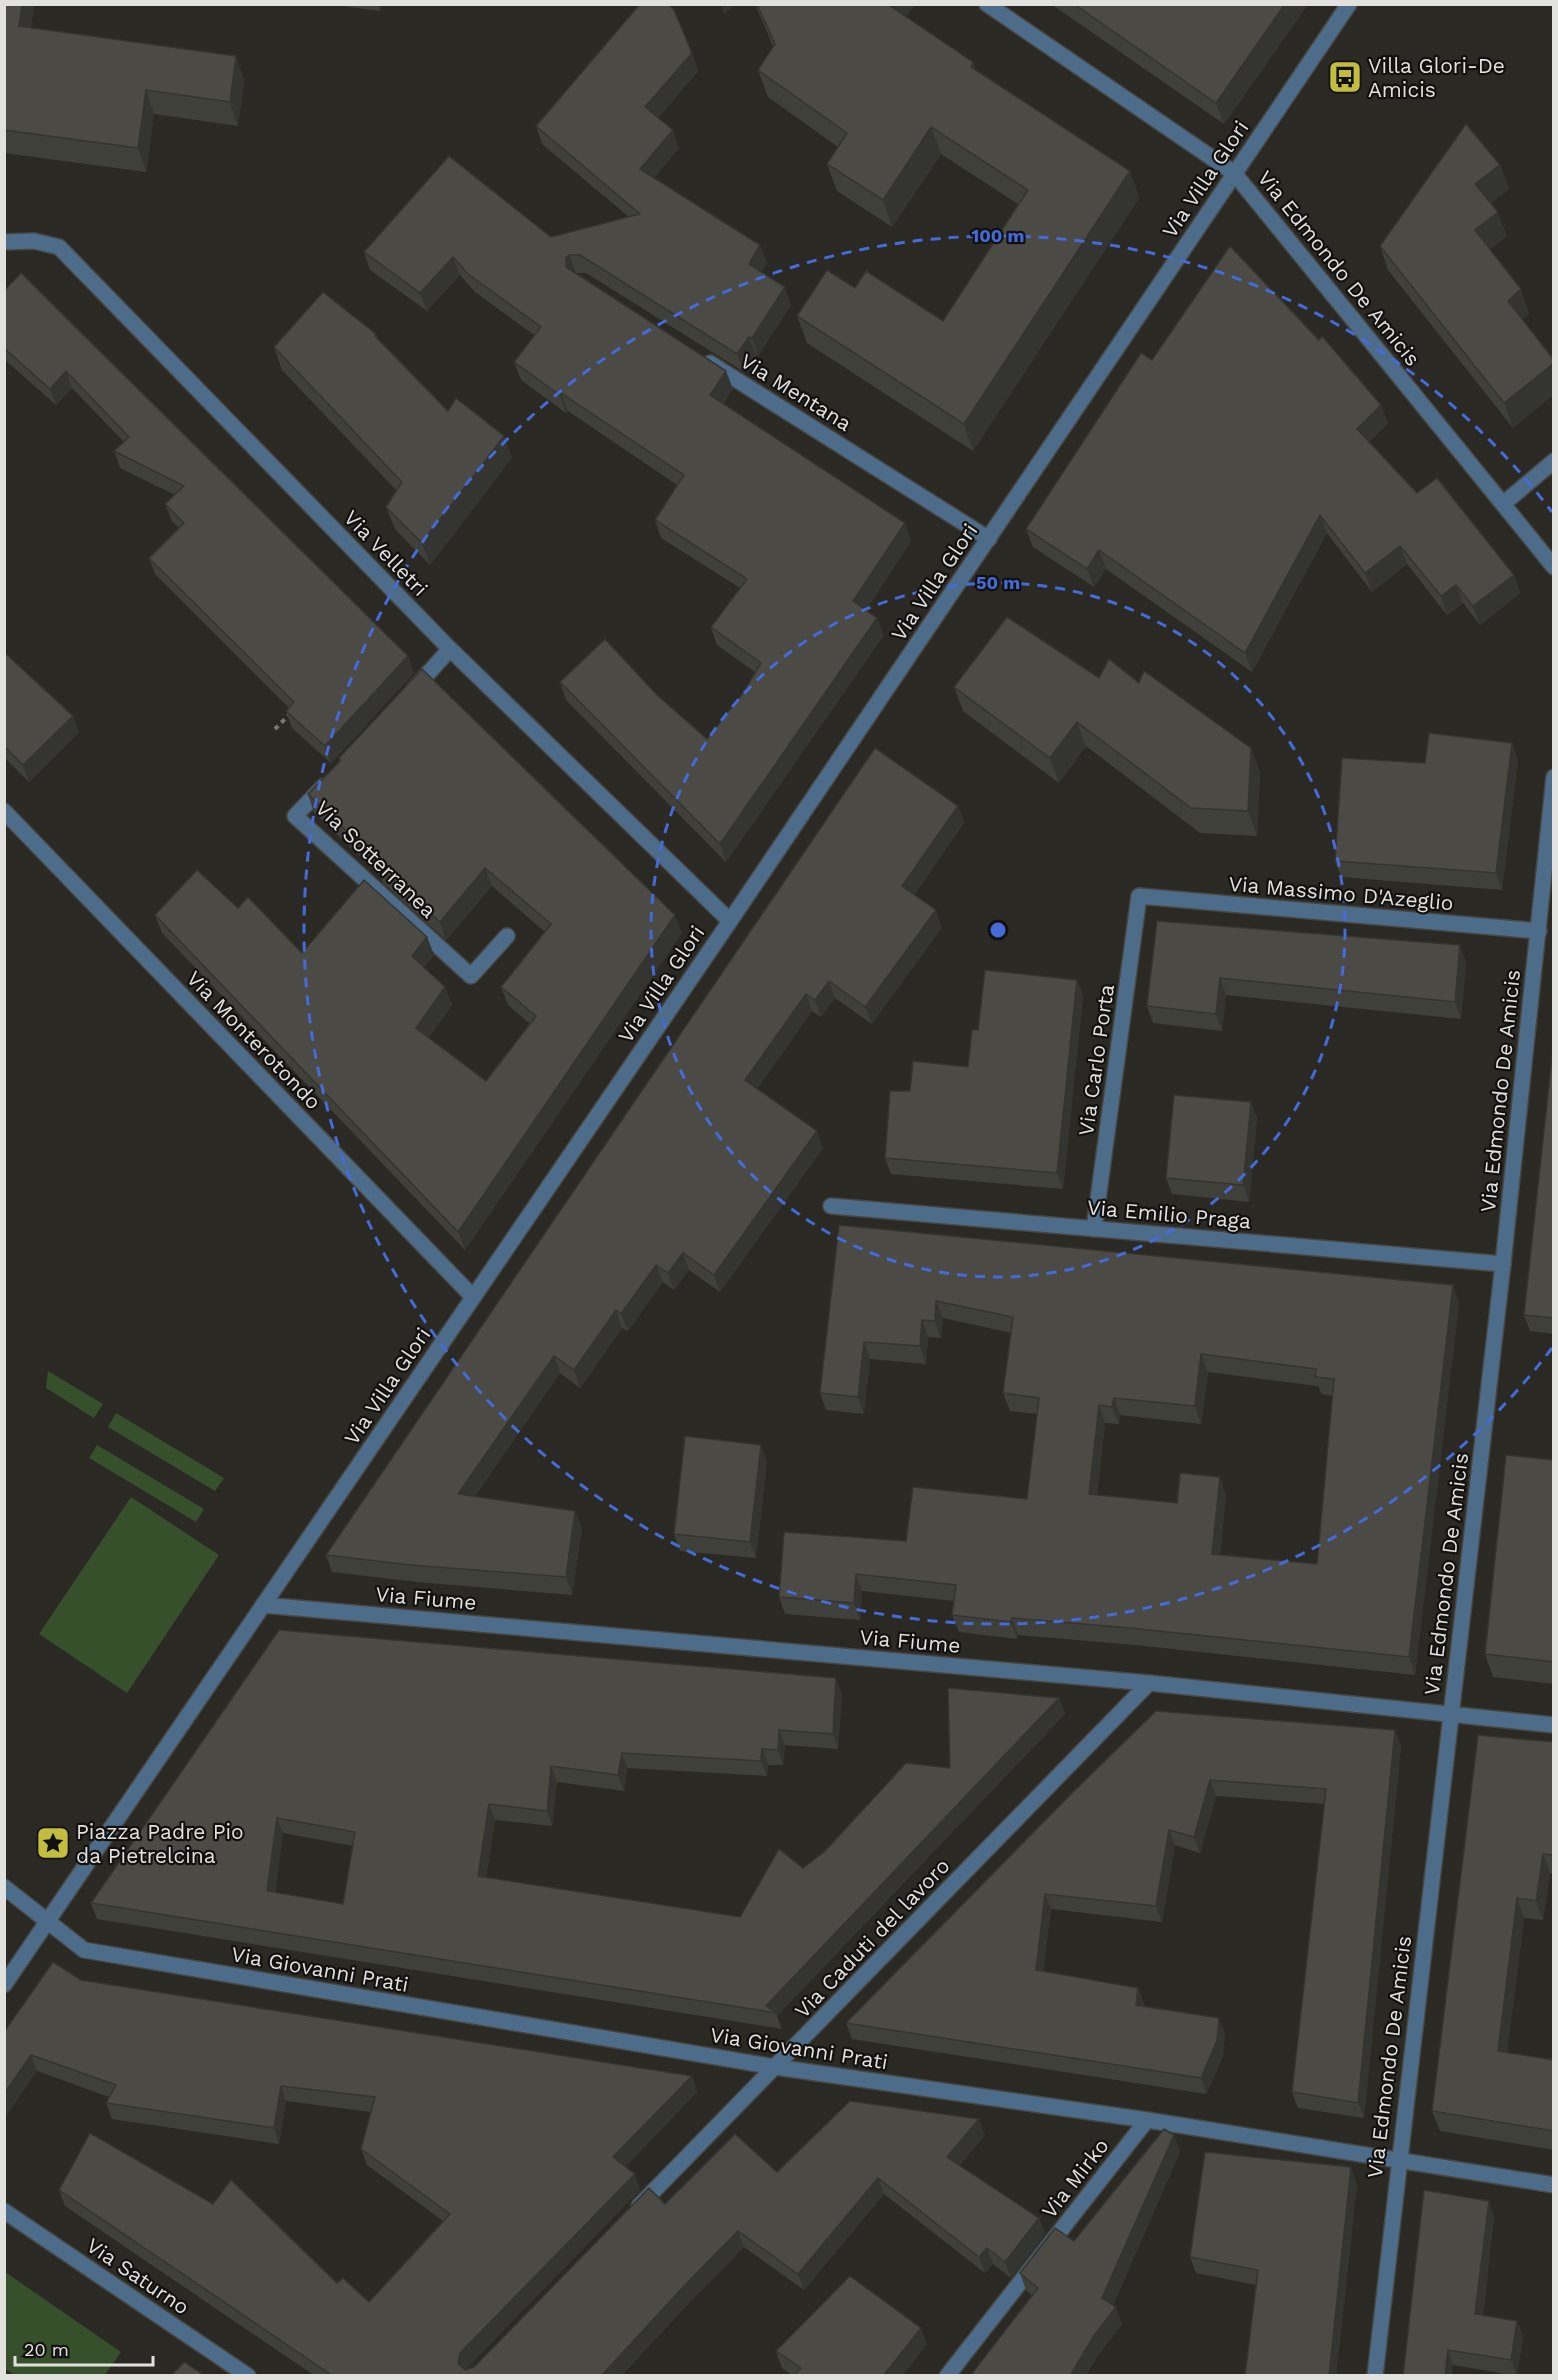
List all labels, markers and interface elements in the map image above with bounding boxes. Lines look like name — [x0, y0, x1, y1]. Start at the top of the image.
place label: Villa Glori-De Amicis — [1368, 53, 1505, 102]
bus stop icon: Villa Glori-De Amicis — [1327, 59, 1363, 95]
street label: Via Villa Glori — [1157, 116, 1253, 242]
street label: Via Edmondo De Amicis — [1253, 165, 1425, 371]
text: 100 m — [971, 225, 1025, 246]
street label: Via Mentana — [736, 348, 856, 436]
street label: Via Velletri — [339, 505, 433, 601]
street label: Via Villa Glori — [886, 519, 982, 645]
text: 50 m — [976, 572, 1020, 593]
street label: Via Sotterranea — [311, 795, 441, 923]
street label: Via Massimo D'Azeglio — [1228, 871, 1454, 915]
centre of rings — [988, 920, 1008, 940]
street label: Via Villa Glori — [613, 921, 709, 1047]
street label: Via Monterotondo — [182, 966, 326, 1114]
street label: Via Edmondo De Amicis — [1475, 968, 1525, 1214]
street label: Via Carlo Porta — [1073, 983, 1119, 1137]
street label: Via Emilio Praga — [1086, 1194, 1252, 1234]
street label: Via Villa Glori — [339, 1323, 435, 1449]
street label: Via Edmondo De Amicis — [1419, 1451, 1473, 1697]
street label: Via Fiume — [374, 1581, 478, 1615]
street label: Via Fiume — [858, 1624, 962, 1658]
place label: Piazza Padre Pio da Pietrelcina — [76, 1819, 244, 1868]
place icon: Piazza Padre Pio da Pietrelcina — [35, 1825, 71, 1861]
street label: Via Caduti del lavoro — [789, 1853, 955, 2023]
street label: Via Edmondo De Amicis — [1362, 1934, 1416, 2180]
street label: Via Giovanni Prati — [230, 1941, 410, 1997]
street label: Via Giovanni Prati — [708, 2022, 890, 2074]
street label: Via Mirko — [1036, 2133, 1114, 2223]
street label: Via Saturno — [82, 2233, 194, 2319]
scale bar — [15, 2329, 153, 2367]
text: 20 m — [24, 2339, 69, 2360]

